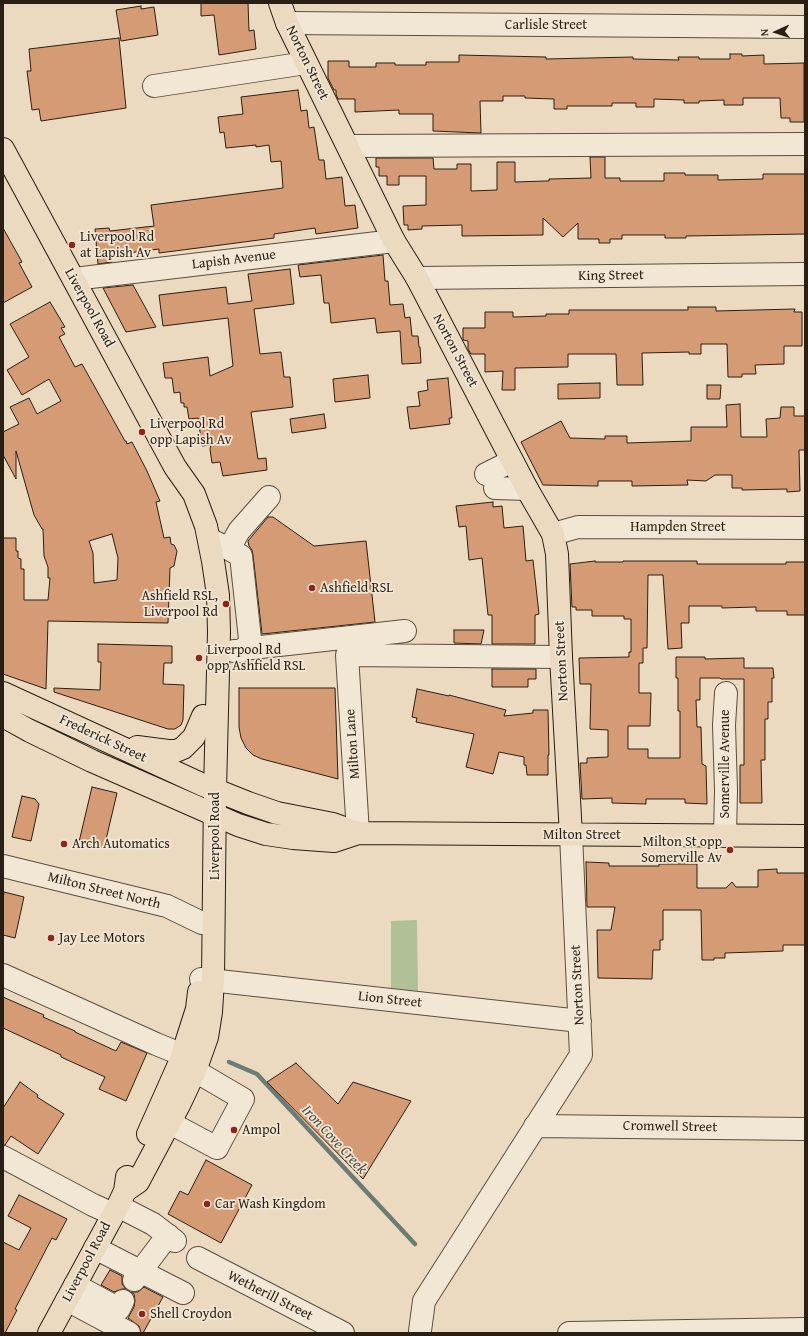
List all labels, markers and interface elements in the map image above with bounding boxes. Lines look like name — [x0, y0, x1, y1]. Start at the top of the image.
north arrow — [756, 12, 796, 52]
street label: Carlisle Street — [505, 17, 587, 33]
street label: Norton Street — [282, 23, 332, 103]
text: N — [756, 29, 772, 37]
place label: Liverpool Rd at Lapish Av — [80, 229, 154, 262]
marker: Liverpool Rd at Lapish Av — [67, 240, 77, 250]
street label: Lapish Avenue — [191, 247, 277, 273]
street label: Liverpool Road — [60, 265, 118, 351]
street label: King Street — [578, 267, 644, 285]
street label: Norton Street — [429, 312, 481, 390]
place label: Liverpool Rd opp Lapish Av — [150, 416, 232, 448]
marker: Liverpool Rd opp Lapish Av — [137, 427, 147, 437]
street label: Hampden Street — [630, 519, 726, 535]
place label: Ashfield RSL — [320, 580, 393, 596]
marker: Ashfield RSL — [307, 583, 317, 593]
place label: Ashfield RSL, Liverpool Rd — [141, 588, 218, 620]
marker: Ashfield RSL, Liverpool Rd — [221, 599, 231, 609]
street label: Norton Street — [552, 620, 572, 702]
place label: Liverpool Rd opp Ashfield RSL — [207, 642, 305, 674]
marker: Liverpool Rd opp Ashfield RSL — [194, 653, 204, 663]
street label: Milton Lane — [342, 708, 364, 780]
street label: Somerville Avenue — [717, 709, 733, 819]
street label: Frederick Street — [57, 711, 149, 767]
street label: Liverpool Road — [207, 792, 223, 880]
street label: Milton Street — [543, 827, 621, 843]
place label: Milton St opp Somerville Av — [641, 834, 722, 866]
place label: Arch Automatics — [72, 836, 170, 852]
marker: Arch Automatics — [59, 839, 69, 849]
marker: Milton St opp Somerville Av — [725, 845, 735, 855]
street label: Milton Street North — [46, 869, 162, 913]
place label: Jay Lee Motors — [59, 930, 145, 946]
marker: Jay Lee Motors — [46, 933, 56, 943]
street label: Norton Street — [568, 944, 588, 1026]
street label: Lion Street — [357, 988, 423, 1012]
water label: Iron Cove Creek — [298, 1102, 370, 1178]
street label: Cromwell Street — [623, 1118, 717, 1136]
place label: Ampol — [242, 1122, 281, 1138]
marker: Ampol — [229, 1125, 239, 1135]
place label: Car Wash Kingdom — [215, 1196, 326, 1212]
marker: Car Wash Kingdom — [202, 1199, 212, 1209]
street label: Liverpool Road — [59, 1219, 115, 1305]
street label: Wetherill Street — [225, 1267, 315, 1325]
place label: Shell Croydon — [150, 1306, 232, 1322]
marker: Shell Croydon — [137, 1309, 147, 1319]

